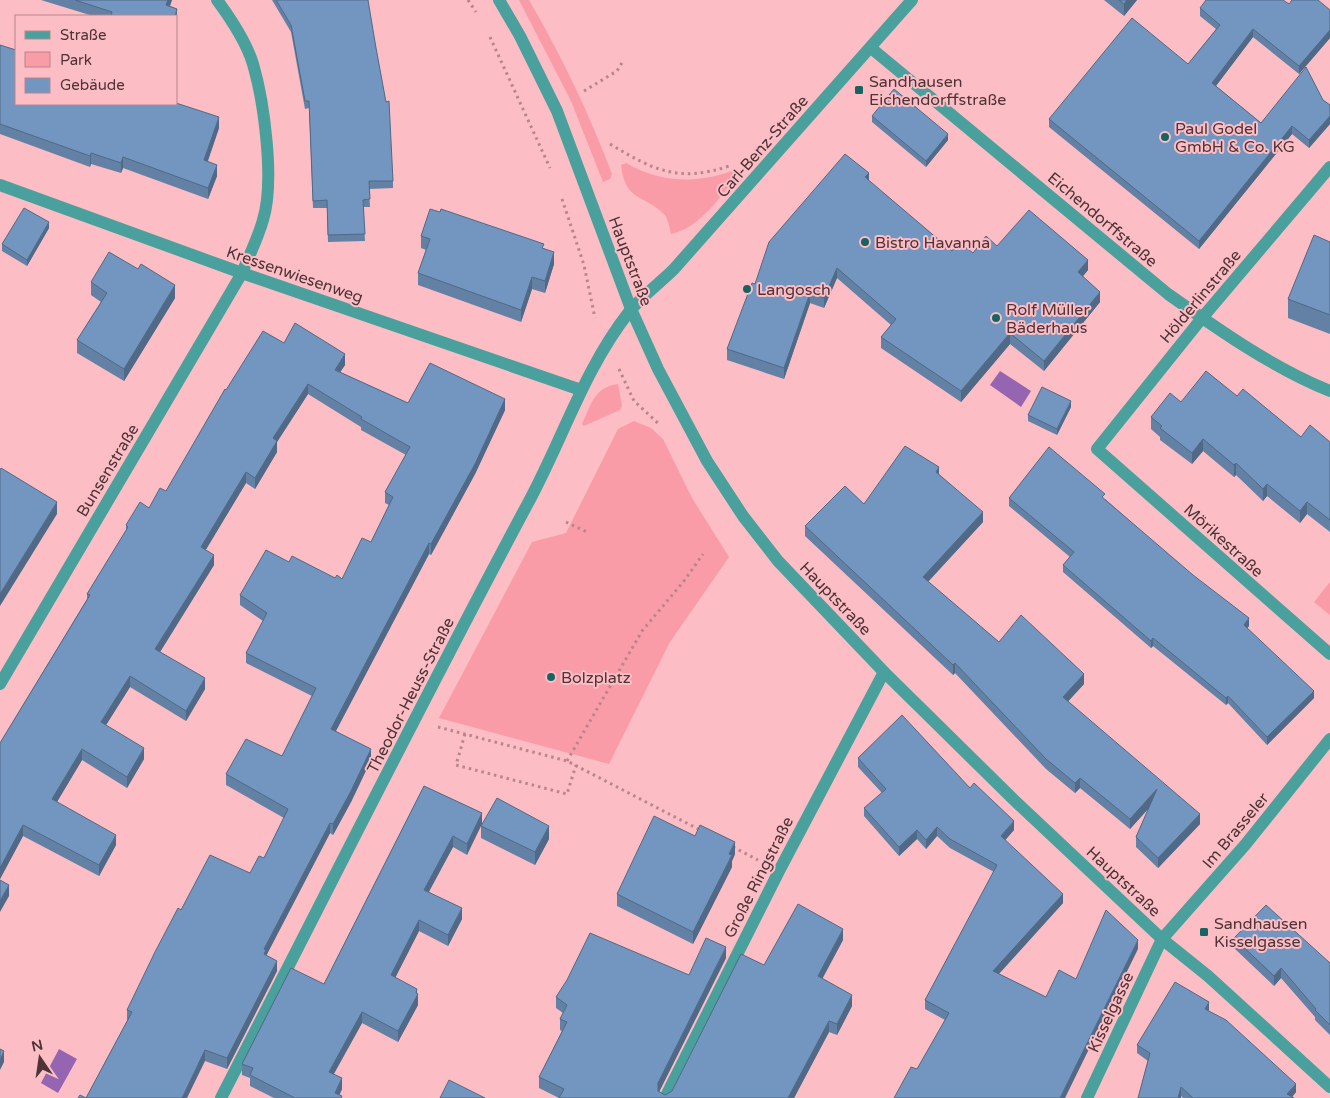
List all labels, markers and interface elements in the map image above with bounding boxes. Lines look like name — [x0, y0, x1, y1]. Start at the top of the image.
legend — [15, 15, 178, 105]
text: Straße — [60, 26, 106, 44]
text: Park — [60, 51, 92, 69]
place label: Sandhausen Eichendorffstraße — [869, 72, 1006, 110]
text: Gebäude — [60, 76, 125, 94]
marker: Sandhausen Eichendorffstraße — [853, 84, 865, 96]
street label: Carl-Benz-Straße — [713, 91, 813, 202]
place label: Paul Godel GmbH & Co. KG — [1175, 119, 1295, 157]
marker: Paul Godel GmbH & Co. KG — [1159, 131, 1171, 143]
street label: Eichendorffstraße — [1043, 168, 1161, 272]
street label: Hauptstraße — [604, 214, 656, 309]
place label: Bistro Havanna — [875, 233, 990, 253]
marker: Bistro Havanna — [859, 236, 871, 248]
street label: Kressenwiesenweg — [224, 242, 366, 308]
street label: Hölderlinstraße — [1156, 246, 1246, 348]
place label: Langosch — [757, 280, 831, 300]
marker: Langosch — [741, 283, 753, 295]
place label: Rolf Müller Bäderhaus — [1006, 300, 1090, 338]
marker: Rolf Müller Bäderhaus — [990, 312, 1002, 324]
street label: Bunsenstraße — [72, 421, 143, 520]
street label: Mörikestraße — [1179, 500, 1267, 582]
street label: Hauptstraße — [795, 558, 875, 640]
street label: Theodor-Heuss-Straße — [363, 614, 459, 777]
place label: Bolzplatz — [561, 668, 631, 688]
marker: Bolzplatz — [545, 671, 557, 683]
street label: Im Brasseler — [1198, 788, 1274, 873]
street label: Große Ringstraße — [720, 813, 798, 941]
street label: Hauptstraße — [1082, 842, 1165, 921]
place label: Sandhausen Kisselgasse — [1214, 914, 1308, 952]
marker: Sandhausen Kisselgasse — [1198, 926, 1210, 938]
street label: Kisselgasse — [1084, 969, 1138, 1056]
north arrow — [15, 1033, 65, 1083]
text: N — [30, 1036, 45, 1055]

